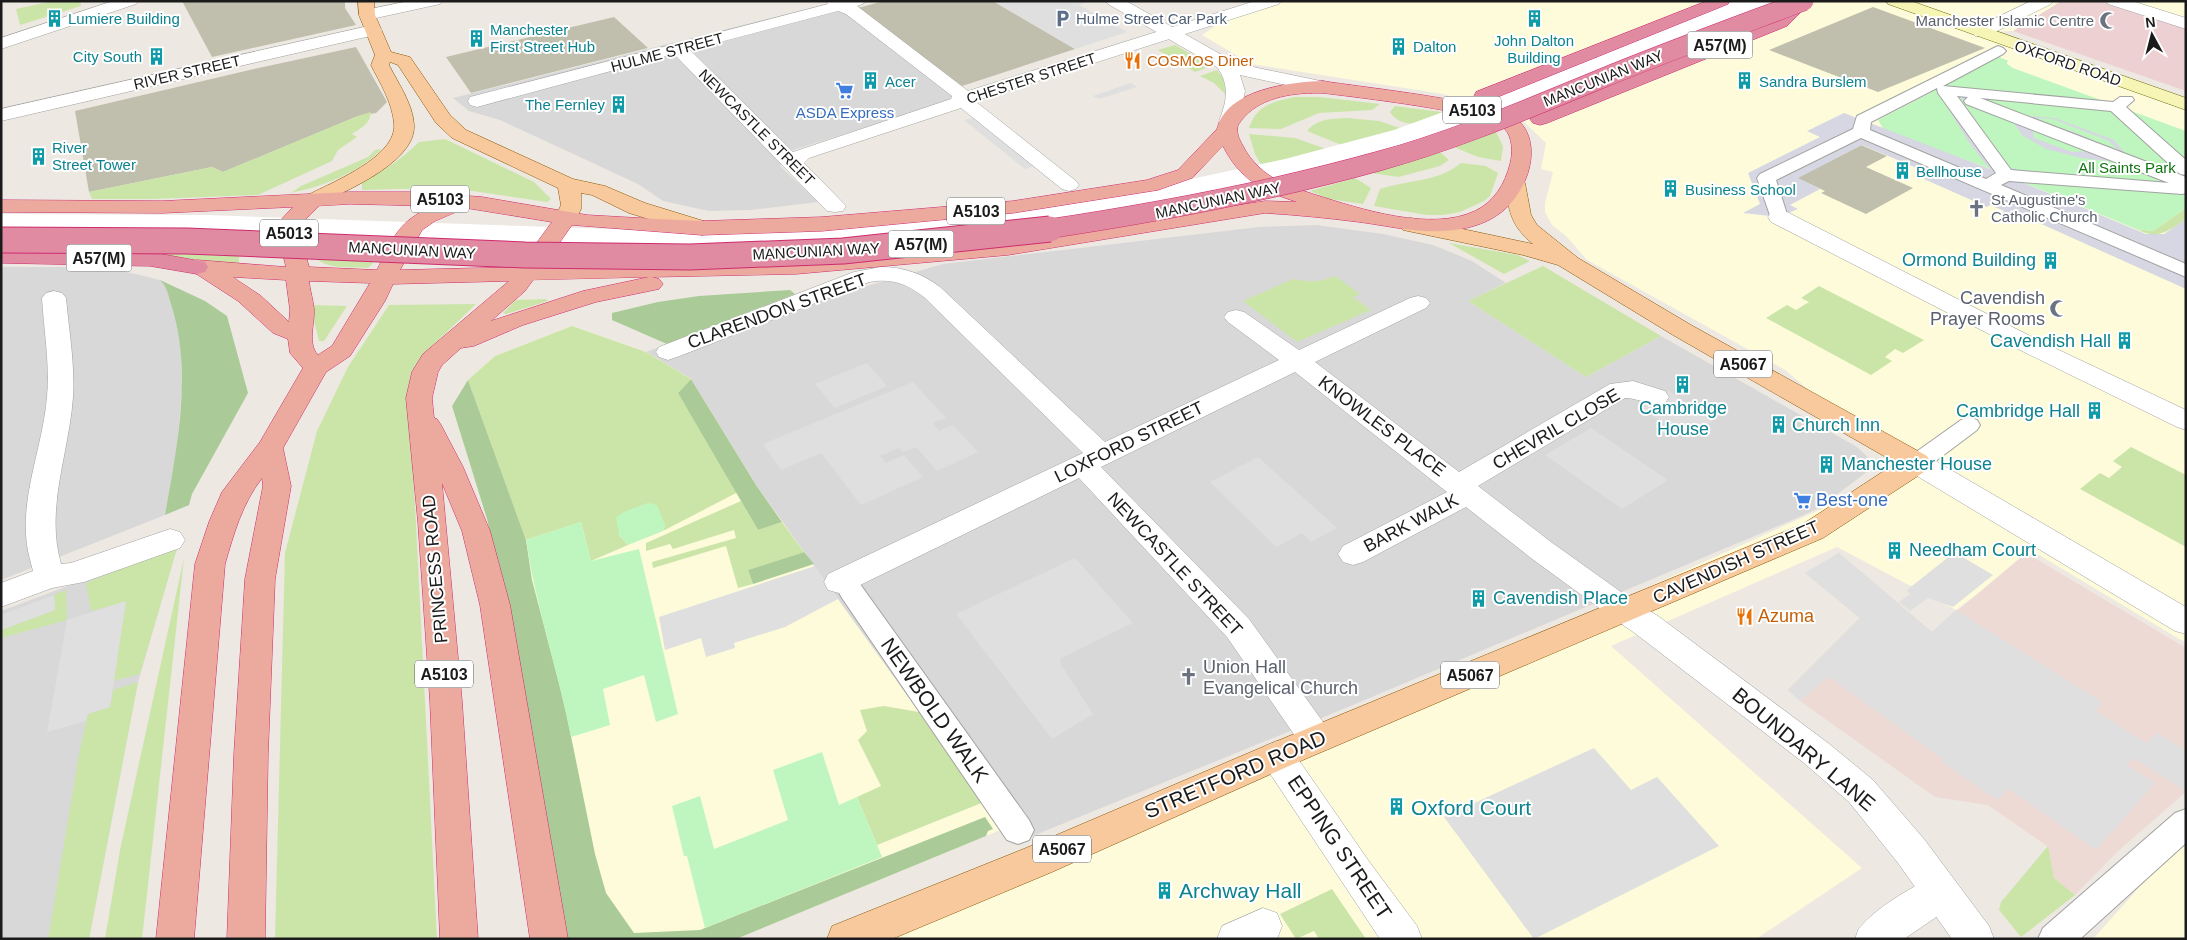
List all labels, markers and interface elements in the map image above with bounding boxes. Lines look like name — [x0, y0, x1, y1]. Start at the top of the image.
building icon: Lumiere Building — [44, 8, 64, 28]
parking icon: Hulme Street Car Park — [1052, 8, 1072, 28]
building icon: John Dalton Building — [1524, 9, 1544, 29]
place label: Lumiere Building — [68, 10, 180, 27]
place label: Hulme Street Car Park — [1076, 10, 1227, 27]
mosque icon: Manchester Islamic Centre — [2098, 10, 2118, 30]
north arrow — [2127, 10, 2177, 60]
place label: Manchester Islamic Centre — [1916, 12, 2094, 29]
text: N — [2144, 14, 2156, 31]
place label: Manchester First Street Hub — [490, 21, 595, 55]
building icon: Manchester First Street Hub — [466, 28, 486, 48]
street label: HULME STREET — [609, 29, 725, 75]
place label: John Dalton Building — [1494, 32, 1574, 66]
road number: A57(M) — [1688, 32, 1752, 58]
building icon: Dalton — [1389, 36, 1409, 56]
street label: OXFORD ROAD — [2012, 37, 2124, 89]
place label: Dalton — [1413, 38, 1456, 55]
building icon: City South — [146, 46, 166, 66]
street label: MANCUNIAN WAY — [1541, 46, 1665, 110]
place label: City South — [73, 48, 142, 65]
street label: CHESTER STREET — [964, 49, 1098, 107]
restaurant icon: COSMOS Diner — [1123, 50, 1143, 70]
street label: RIVER STREET — [132, 51, 242, 93]
place label: COSMOS Diner — [1147, 52, 1254, 69]
street label: NEWCASTLE STREET — [696, 66, 818, 188]
building icon: Acer — [861, 71, 881, 91]
building icon: Sandra Burslem — [1735, 71, 1755, 91]
place label: Acer — [885, 73, 916, 90]
place label: Sandra Burslem — [1759, 73, 1867, 90]
supermarket icon: ASDA Express — [835, 81, 855, 101]
building icon: The Fernley — [609, 94, 629, 114]
place label: The Fernley — [525, 96, 605, 113]
road number: A5103 — [1443, 96, 1501, 124]
place label: ASDA Express — [796, 104, 894, 121]
place label: River Street Tower — [52, 139, 136, 173]
building icon: River Street Tower — [28, 146, 48, 166]
park label: All Saints Park — [2078, 159, 2176, 176]
building icon: Bellhouse — [1892, 161, 1912, 181]
place label: Bellhouse — [1916, 163, 1982, 180]
street label: MANCUNIAN WAY — [1154, 178, 1282, 222]
building icon: Business School — [1661, 179, 1681, 199]
place label: Business School — [1685, 181, 1796, 198]
road number: A5103 — [411, 185, 469, 212]
place label: St Augustine's Catholic Church — [1991, 191, 2098, 225]
road number: A5103 — [947, 198, 1005, 225]
church icon: St Augustine's Catholic Church — [1967, 198, 1987, 218]
road number: A5013 — [260, 220, 318, 247]
road number: A57(M) — [888, 230, 954, 258]
street label: MANCUNIAN WAY — [348, 238, 476, 262]
street label: MANCUNIAN WAY — [752, 239, 880, 263]
road number: A57(M) — [66, 244, 132, 272]
place label: Ormond Building — [1902, 250, 2036, 270]
building icon: Ormond Building — [2040, 250, 2060, 270]
street label: CLARENDON STREET — [685, 269, 869, 353]
place label: Cavendish Prayer Rooms — [1930, 288, 2045, 329]
mosque icon: Cavendish Prayer Rooms — [2049, 298, 2069, 318]
place label: Cavendish Hall — [1990, 331, 2111, 351]
building icon: Cavendish Hall — [2115, 331, 2135, 351]
road number: A5067 — [1714, 350, 1772, 378]
street label: KNOWLES PLACE — [1314, 372, 1450, 480]
building icon: Cambridge House — [1673, 375, 1693, 395]
street label: CHEVRIL CLOSE — [1489, 384, 1623, 474]
street label: LOXFORD STREET — [1051, 397, 1207, 487]
place label: Cambridge House — [1639, 398, 1727, 439]
place label: Cambridge Hall — [1956, 401, 2080, 421]
building icon: Cambridge Hall — [2084, 401, 2104, 421]
building icon: Church Inn — [1768, 415, 1788, 435]
place label: Church Inn — [1792, 415, 1880, 435]
building icon: Manchester House — [1817, 454, 1837, 474]
place label: Manchester House — [1841, 454, 1992, 474]
street label: NEWCASTLE STREET — [1104, 488, 1246, 640]
street label: BARK WALK — [1360, 490, 1462, 556]
supermarket icon: Best-one — [1792, 490, 1812, 510]
place label: Best-one — [1816, 490, 1888, 510]
street label: PRINCESS ROAD — [419, 494, 451, 644]
street label: CAVENDISH STREET — [1650, 516, 1822, 608]
building icon: Needham Court — [1885, 540, 1905, 560]
place label: Needham Court — [1909, 540, 2036, 560]
building icon: Cavendish Place — [1469, 588, 1489, 608]
place label: Cavendish Place — [1493, 588, 1628, 608]
restaurant icon: Azuma — [1734, 606, 1754, 626]
place label: Azuma — [1758, 606, 1815, 626]
street label: NEWBOLD WALK — [877, 633, 993, 787]
place label: Union Hall Evangelical Church — [1203, 657, 1358, 698]
road number: A5103 — [415, 661, 473, 688]
road number: A5067 — [1441, 662, 1499, 688]
church icon: Union Hall Evangelical Church — [1179, 667, 1199, 687]
street label: BOUNDARY LANE — [1728, 683, 1880, 815]
street label: STRETFORD ROAD — [1141, 725, 1329, 823]
street label: EPPING STREET — [1283, 771, 1397, 923]
place label: Oxford Court — [1411, 796, 1531, 819]
building icon: Oxford Court — [1387, 797, 1407, 817]
road number: A5067 — [1033, 836, 1091, 862]
place label: Archway Hall — [1179, 879, 1302, 902]
building icon: Archway Hall — [1155, 880, 1175, 900]

